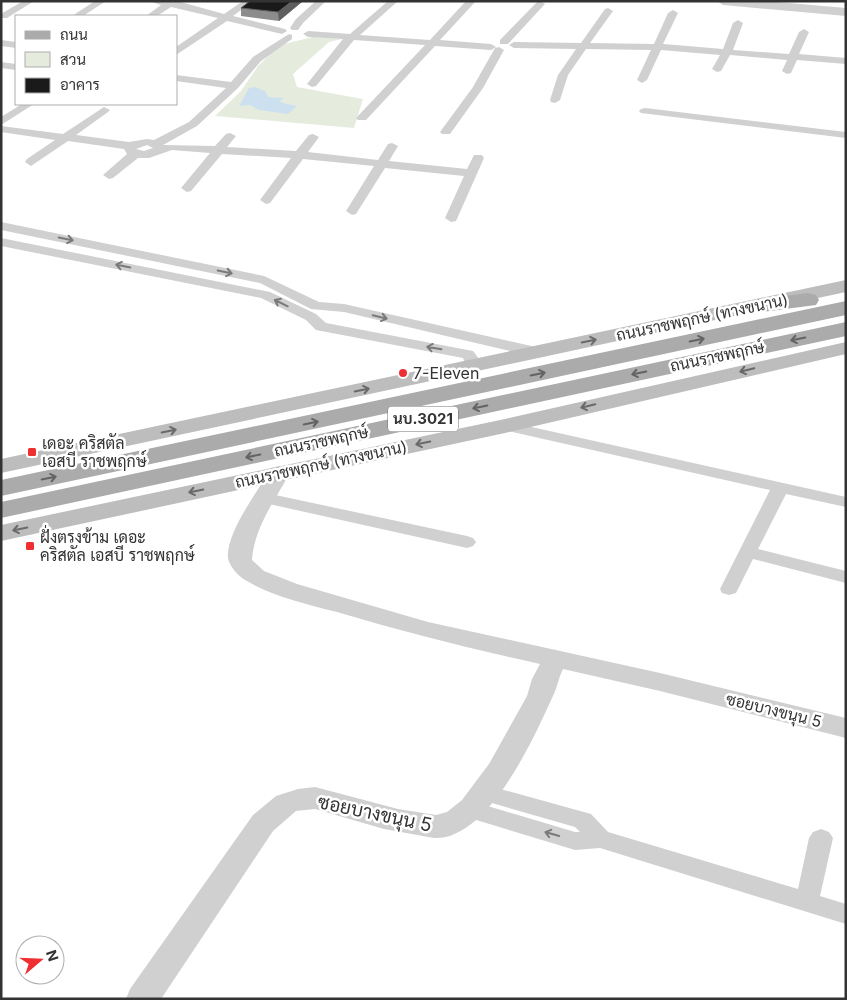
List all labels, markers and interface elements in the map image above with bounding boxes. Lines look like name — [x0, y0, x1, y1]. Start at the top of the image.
legend — [15, 15, 178, 105]
text: ถนน — [60, 25, 88, 44]
text: สวน — [60, 50, 86, 69]
text: อาคาร — [60, 75, 100, 94]
one-way arrow — [58, 234, 74, 244]
one-way arrow — [115, 261, 131, 271]
one-way arrow — [217, 267, 233, 277]
street label: ถนนราชพฤกษ์ (ทางขนาน) — [614, 287, 790, 345]
one-way arrow — [273, 298, 288, 308]
one-way arrow — [371, 313, 387, 322]
street label: ถนนราชพฤกษ์ — [668, 334, 766, 376]
one-way arrow — [688, 335, 704, 344]
one-way arrow — [791, 335, 807, 344]
one-way arrow — [581, 336, 597, 345]
one-way arrow — [426, 342, 442, 352]
place label: 7-Eleven — [413, 363, 479, 383]
one-way arrow — [739, 366, 755, 375]
marker: 7-Eleven — [397, 367, 409, 379]
one-way arrow — [530, 369, 546, 379]
one-way arrow — [632, 369, 648, 378]
one-way arrow — [354, 385, 370, 394]
one-way arrow — [581, 402, 597, 411]
one-way arrow — [473, 403, 489, 412]
road number: นบ.3021 — [388, 406, 458, 432]
one-way arrow — [302, 418, 318, 427]
street label: ถนนราชพฤกษ์ — [272, 419, 370, 461]
one-way arrow — [161, 426, 177, 435]
place label: เดอะ คริสตัล เอสบี ราชพฤกษ์ — [42, 433, 147, 471]
street label: ถนนราชพฤกษ์ (ทางขนาน) — [233, 434, 409, 492]
one-way arrow — [416, 438, 432, 448]
marker: เดอะ คริสตัล เอสบี ราชพฤกษ์ — [26, 446, 38, 458]
one-way arrow — [245, 452, 261, 461]
one-way arrow — [40, 473, 56, 482]
one-way arrow — [188, 487, 204, 496]
place label: ฝั่งตรงข้าม เดอะ คริสตัล เอสบี ราชพฤกษ์ — [40, 524, 195, 565]
one-way arrow — [12, 525, 28, 534]
marker: ฝั่งตรงข้าม เดอะ คริสตัล เอสบี ราชพฤกษ์ — [24, 540, 36, 552]
street label: ซอยบางขนุน 5 — [724, 688, 824, 733]
street label: ซอยบางขนุน 5 — [315, 790, 434, 838]
one-way arrow — [544, 829, 560, 838]
north arrow — [15, 935, 65, 985]
text: N — [43, 948, 63, 963]

